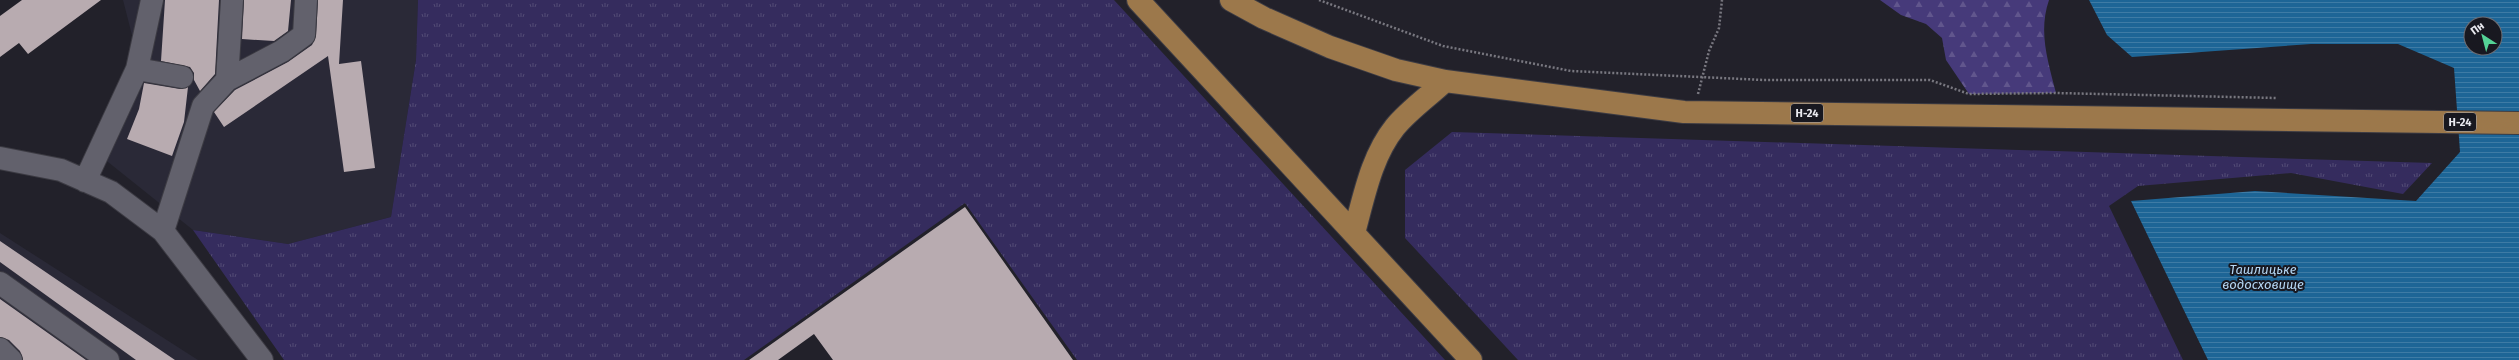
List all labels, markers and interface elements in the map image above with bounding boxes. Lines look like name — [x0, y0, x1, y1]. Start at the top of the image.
north arrow — [2463, 16, 2503, 56]
text: Пн — [2468, 19, 2487, 38]
road number: Н-24 — [1791, 104, 1823, 122]
road number: Н-24 — [2444, 113, 2476, 131]
water label: Ташлицьке водосховище — [2222, 262, 2304, 292]

